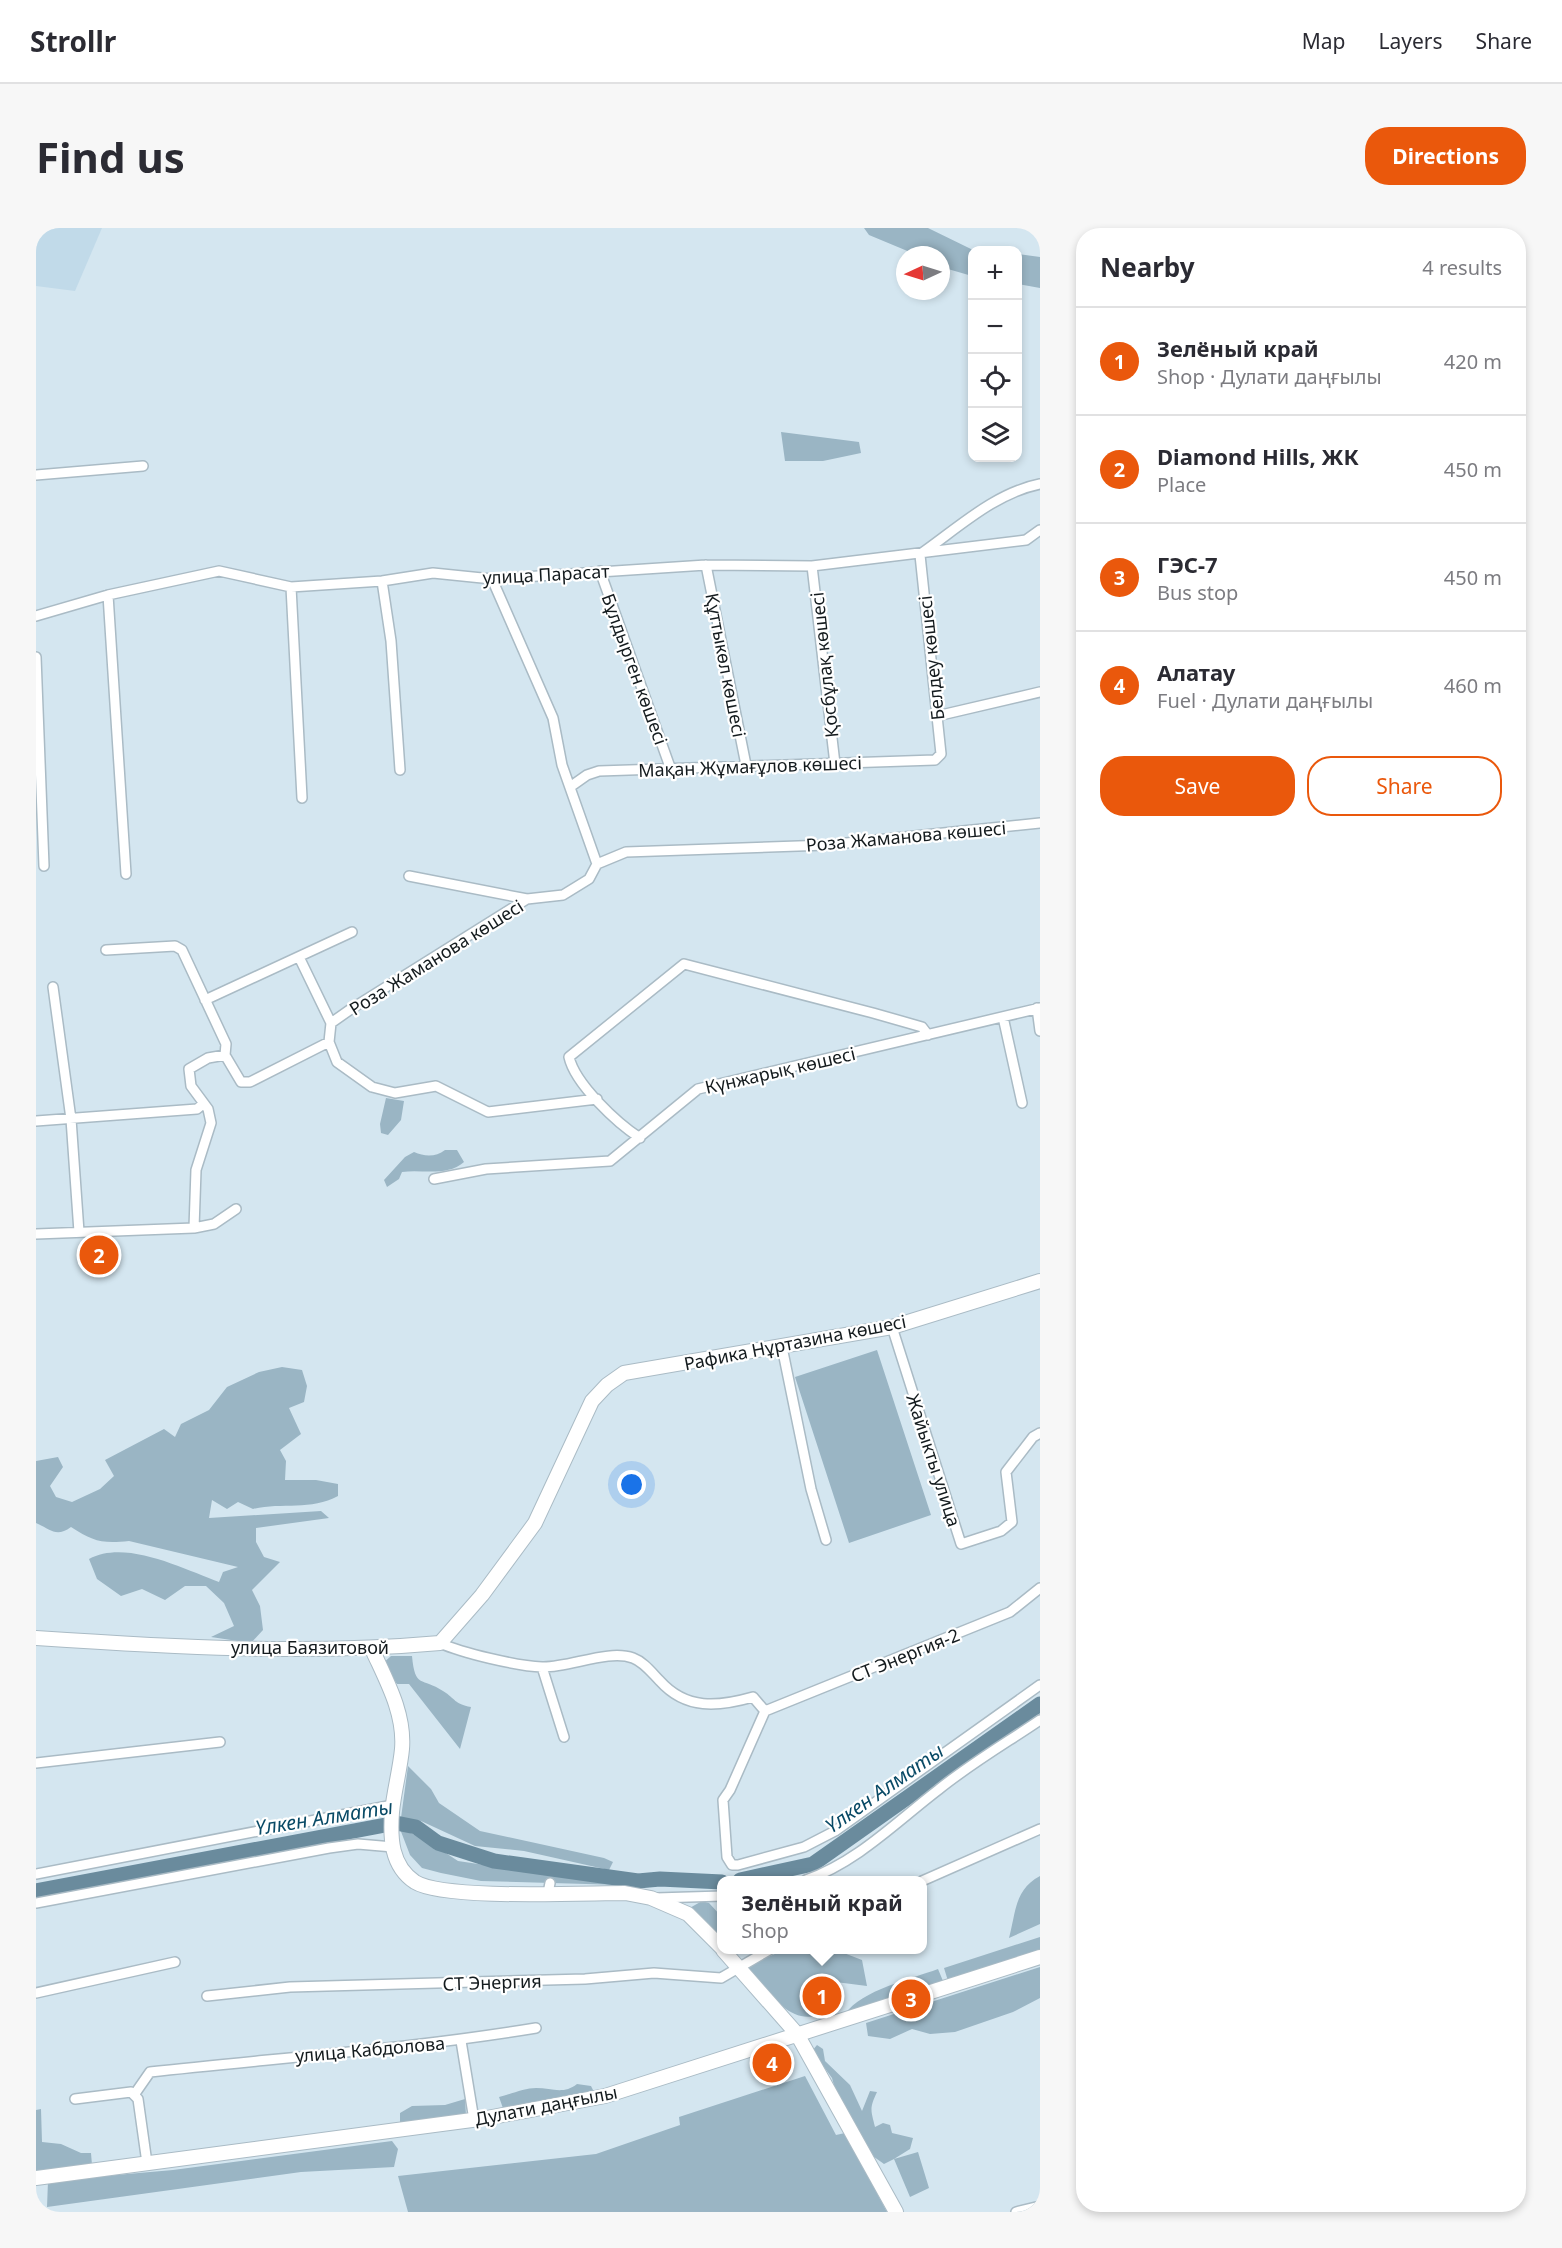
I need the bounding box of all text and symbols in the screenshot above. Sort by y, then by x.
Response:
text: Strollr [30,22,116,60]
text: Map [1302,27,1346,55]
text: Layers [1379,27,1443,55]
text: Share [1476,27,1532,55]
button: Directions [1365,127,1526,185]
text: Find us [36,128,185,185]
north arrow [896,246,950,300]
map controls [968,246,1022,462]
button: + [968,246,1022,300]
text: Nearby [1100,249,1195,285]
text: 4 results [1422,254,1502,281]
button: − [968,300,1022,354]
text: Зелёный край [1157,333,1319,363]
text: 1 [1114,348,1125,375]
text: 420 m [1444,348,1502,375]
button: locate [968,354,1022,408]
text: Shop · Дулати даңғылы [1157,363,1382,390]
button: layers [968,408,1022,462]
text: Diamond Hills, ЖК [1157,441,1359,471]
text: 2 [1114,456,1125,483]
text: 450 m [1444,456,1502,483]
text: Place [1157,471,1206,498]
text: ГЭС-7 [1157,549,1218,579]
street label: улица Парасат [482,559,611,589]
text: 3 [1114,564,1125,591]
text: 450 m [1444,564,1502,591]
text: Bus stop [1157,579,1238,606]
street label: Бұлдырген көшесі [596,590,674,748]
street label: Құттыкөл көшесі [700,591,752,739]
street label: Қосбұлақ көшесі [804,591,844,739]
street label: Белдеу көшесі [913,594,949,722]
text: Алатау [1157,657,1235,687]
text: 4 [1114,672,1125,699]
text: 460 m [1444,672,1502,699]
text: Fuel · Дулати даңғылы [1157,687,1373,714]
street label: Мақан Жұмағұлов көшесі [638,750,862,782]
button: Save [1100,756,1295,816]
button: Share [1307,756,1502,816]
street label: Роза Жаманова көшесі [805,815,1007,857]
street label: Роза Жаманова көшесі [344,894,528,1020]
street label: Күнжарық көшесі [702,1041,858,1099]
pin: 2 [80,1232,118,1278]
street label: Рафика Нұртазина көшесі [682,1309,908,1375]
street label: Жайыкты улица [901,1391,967,1529]
your location [617,1470,646,1499]
street label: СТ Энергия-2 [847,1622,963,1688]
street label: улица Баязитовой [231,1635,389,1659]
water label: Үлкен Алматы [819,1737,949,1839]
water label: Үлкен Алматы [253,1793,395,1841]
popup [717,1876,927,1954]
text: Зелёный край [741,1887,903,1917]
text: Shop [741,1917,789,1944]
street label: СТ Энергия [442,1968,542,1996]
pin: 1 [802,1974,842,2018]
pin: 3 [892,1976,930,2022]
street label: улица Кабдолова [294,2030,446,2068]
pin: 4 [752,2040,792,2086]
street label: Дулати даңғылы [473,2079,619,2131]

